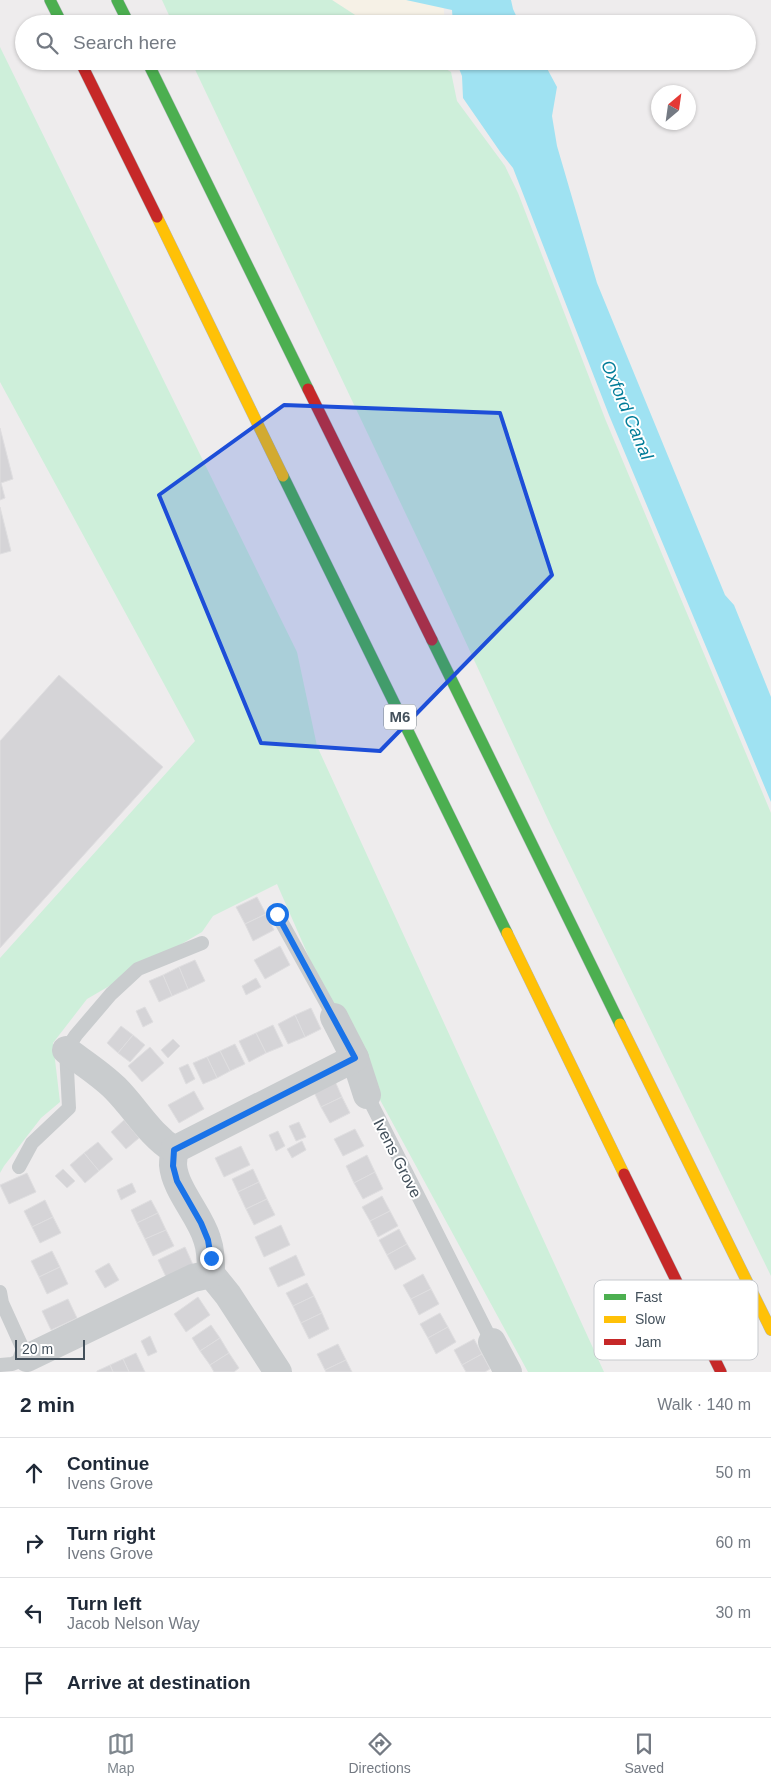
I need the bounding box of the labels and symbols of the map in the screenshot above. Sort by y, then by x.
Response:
north arrow [651,85,696,130]
water label: Oxford Canal [597,357,657,464]
road number: M6 [384,704,416,730]
route start [266,903,289,926]
street label: Ivens Grove [370,1116,425,1201]
route end [200,1247,223,1270]
legend [594,1280,758,1360]
text: Fast [635,1289,662,1305]
text: Slow [635,1311,666,1327]
text: Jam [635,1334,661,1350]
scale bar [15,1337,85,1360]

